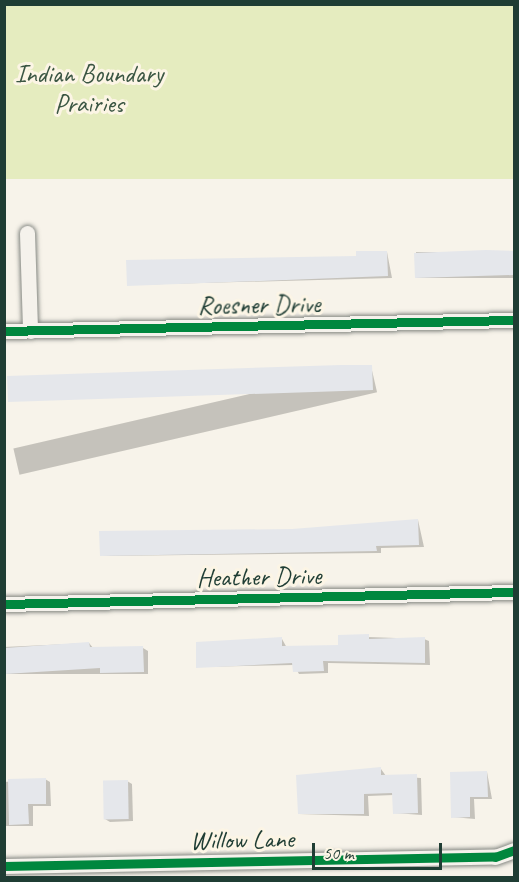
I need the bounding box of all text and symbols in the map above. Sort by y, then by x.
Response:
park label: Indian Boundary Prairies [15,58,163,119]
street label: Roesner Drive [197,288,321,322]
street label: Heather Drive [196,560,322,594]
street label: Willow Lane [189,823,295,857]
scale bar [315,831,446,869]
text: 50 m [323,842,354,864]

